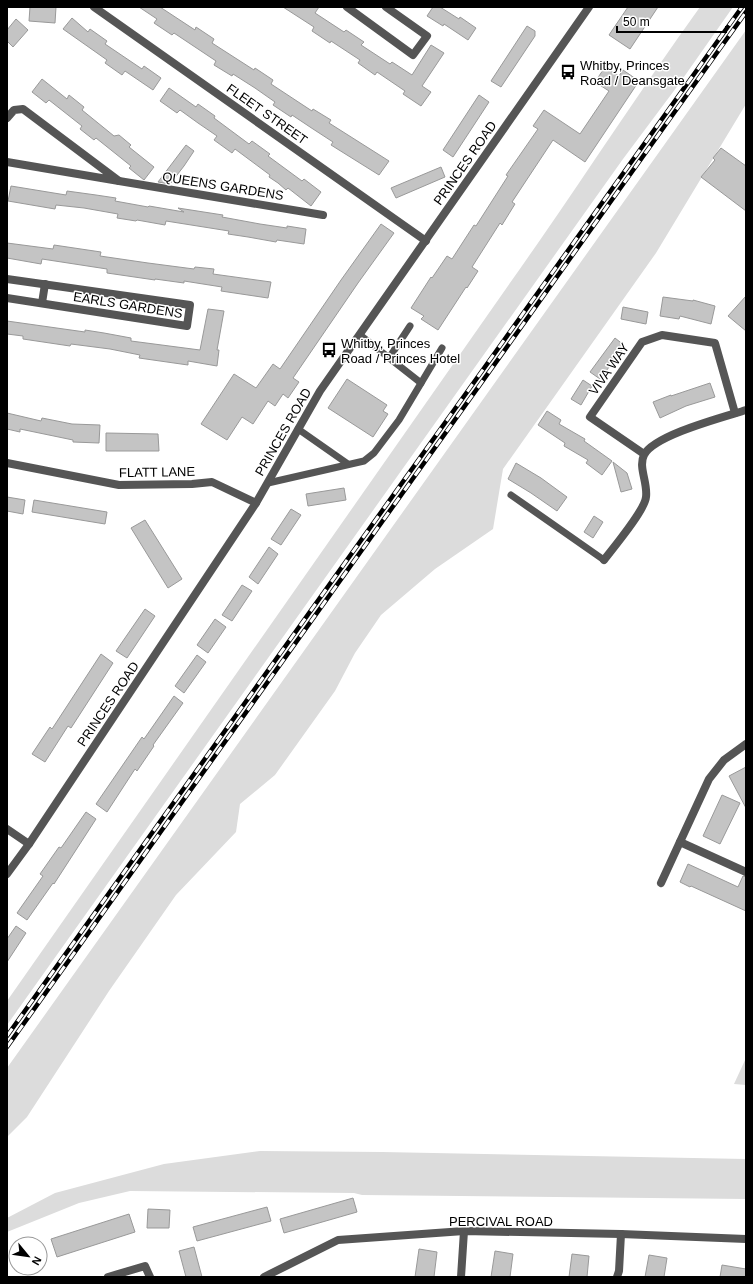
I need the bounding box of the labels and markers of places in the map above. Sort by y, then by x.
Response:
place label: Whitby, Princes Road / Deansgate [580,58,685,88]
bus stop icon: Whitby, Princes Road / Deansgate [559,63,577,81]
place label: Whitby, Princes Road / Princes Hotel [341,336,460,366]
bus stop icon: Whitby, Princes Road / Princes Hotel [320,341,338,359]

